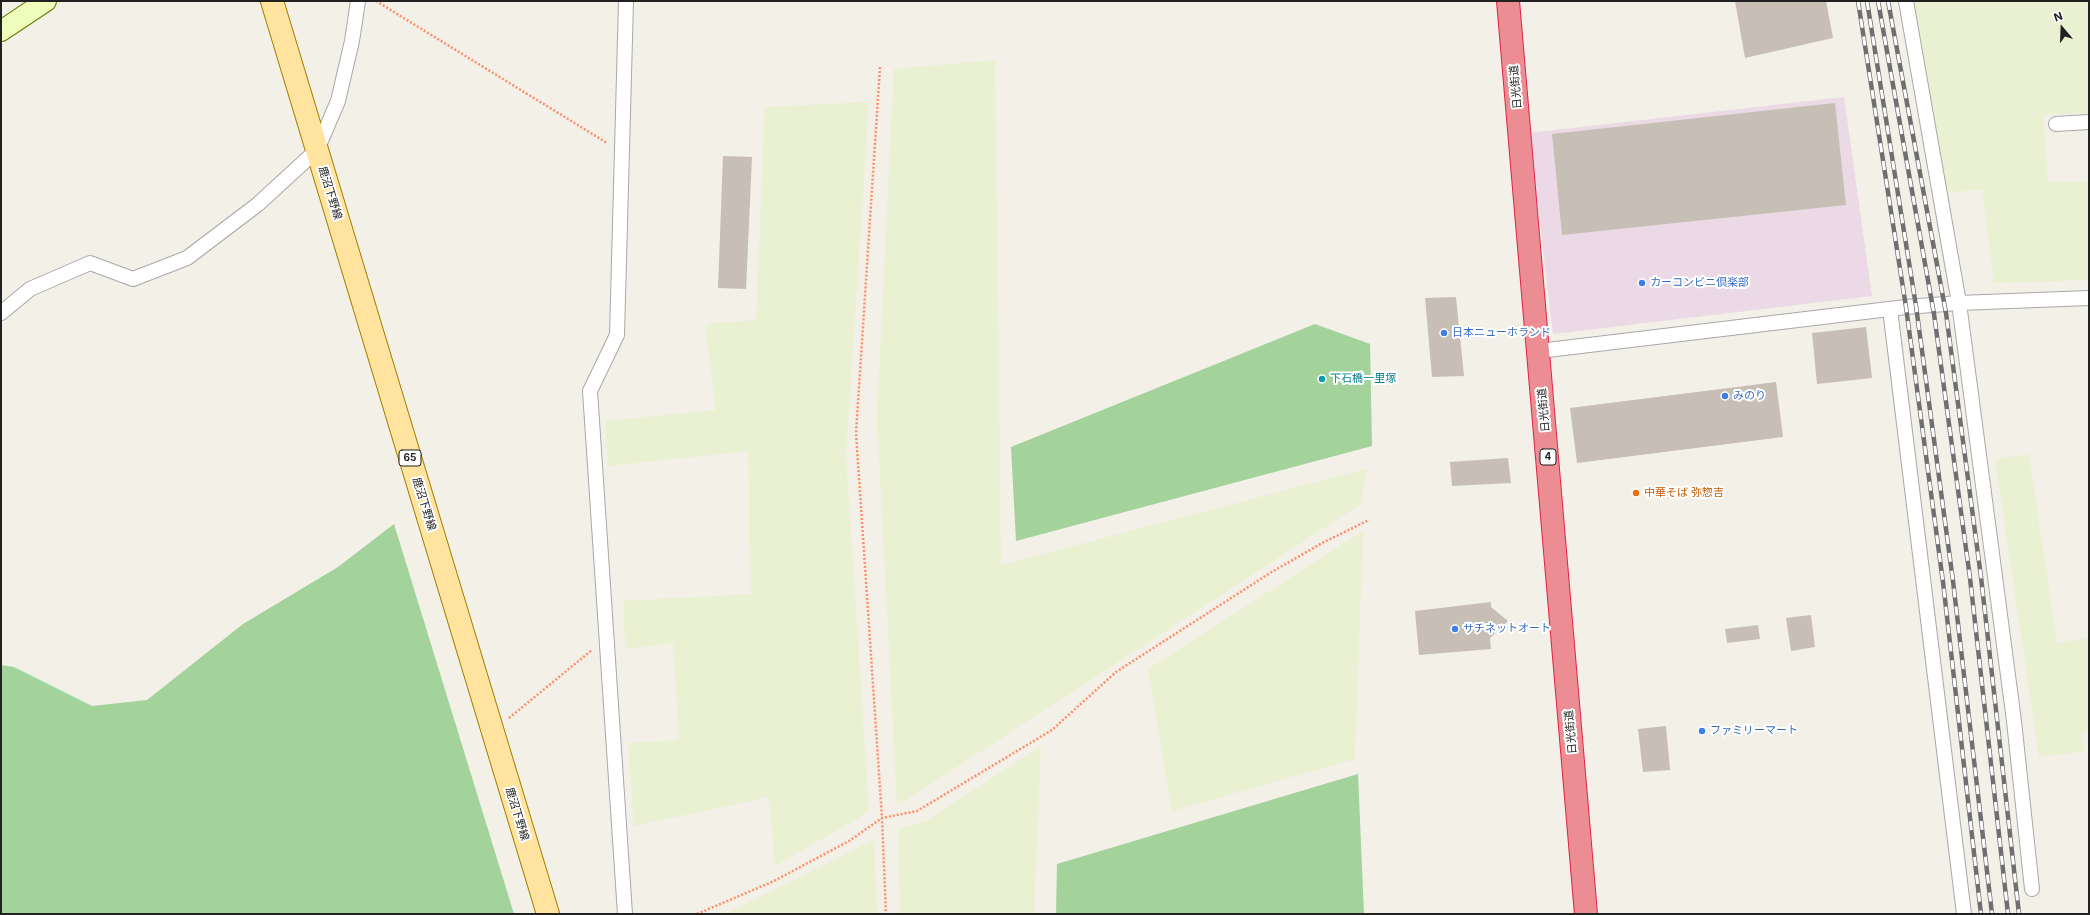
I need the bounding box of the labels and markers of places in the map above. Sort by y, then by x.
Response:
place label: カーコンビニ倶楽部 [1650,276,1749,290]
marker: カーコンビニ倶楽部 [1637,278,1647,288]
place label: 日本ニューホランド [1452,326,1551,340]
marker: 日本ニューホランド [1439,328,1449,338]
place label: 下石橋一里塚 [1330,372,1396,386]
marker: 下石橋一里塚 [1317,374,1327,384]
place label: みのり [1733,389,1766,403]
marker: みのり [1720,391,1730,401]
place label: 中華そば 弥惣吉 [1644,486,1724,500]
marker: 中華そば 弥惣吉 [1631,488,1641,498]
place label: サチネットオート [1463,622,1551,636]
marker: サチネットオート [1450,624,1460,634]
place label: ファミリーマート [1710,724,1798,738]
marker: ファミリーマート [1697,726,1707,736]

